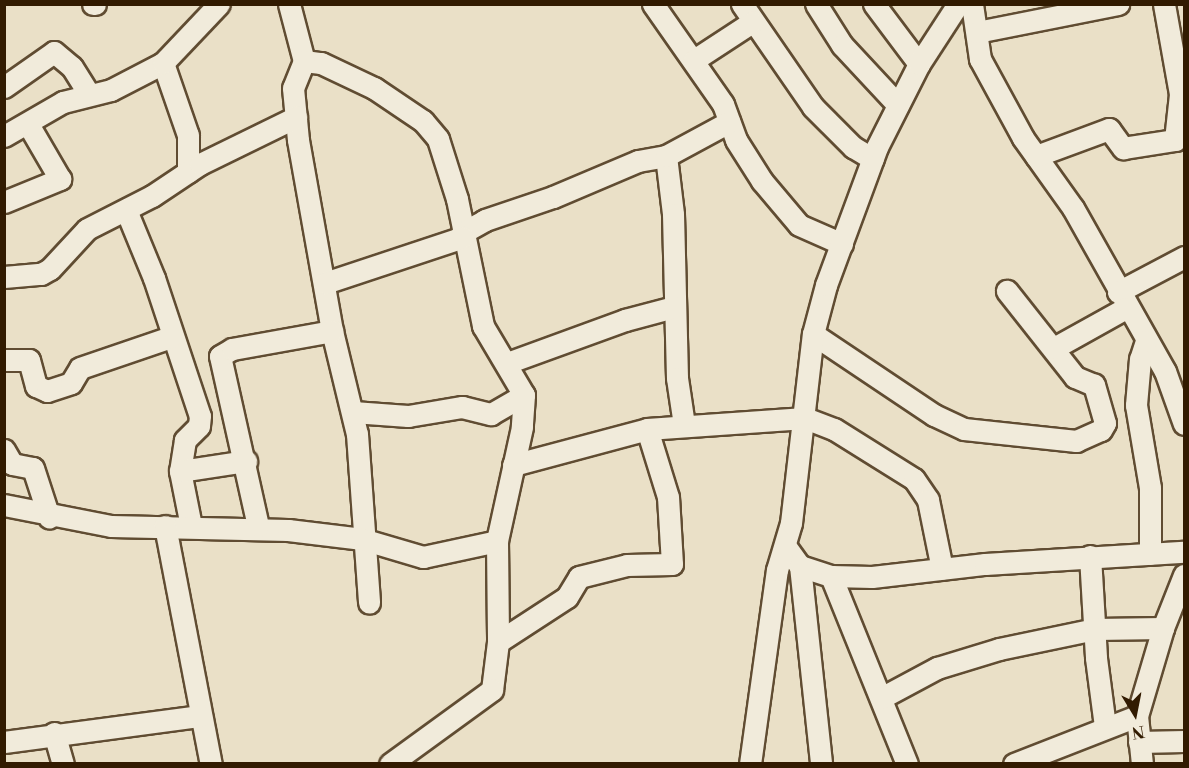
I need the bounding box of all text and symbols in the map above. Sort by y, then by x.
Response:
north arrow [1105,684,1165,744]
text: N [1130,721,1146,743]

